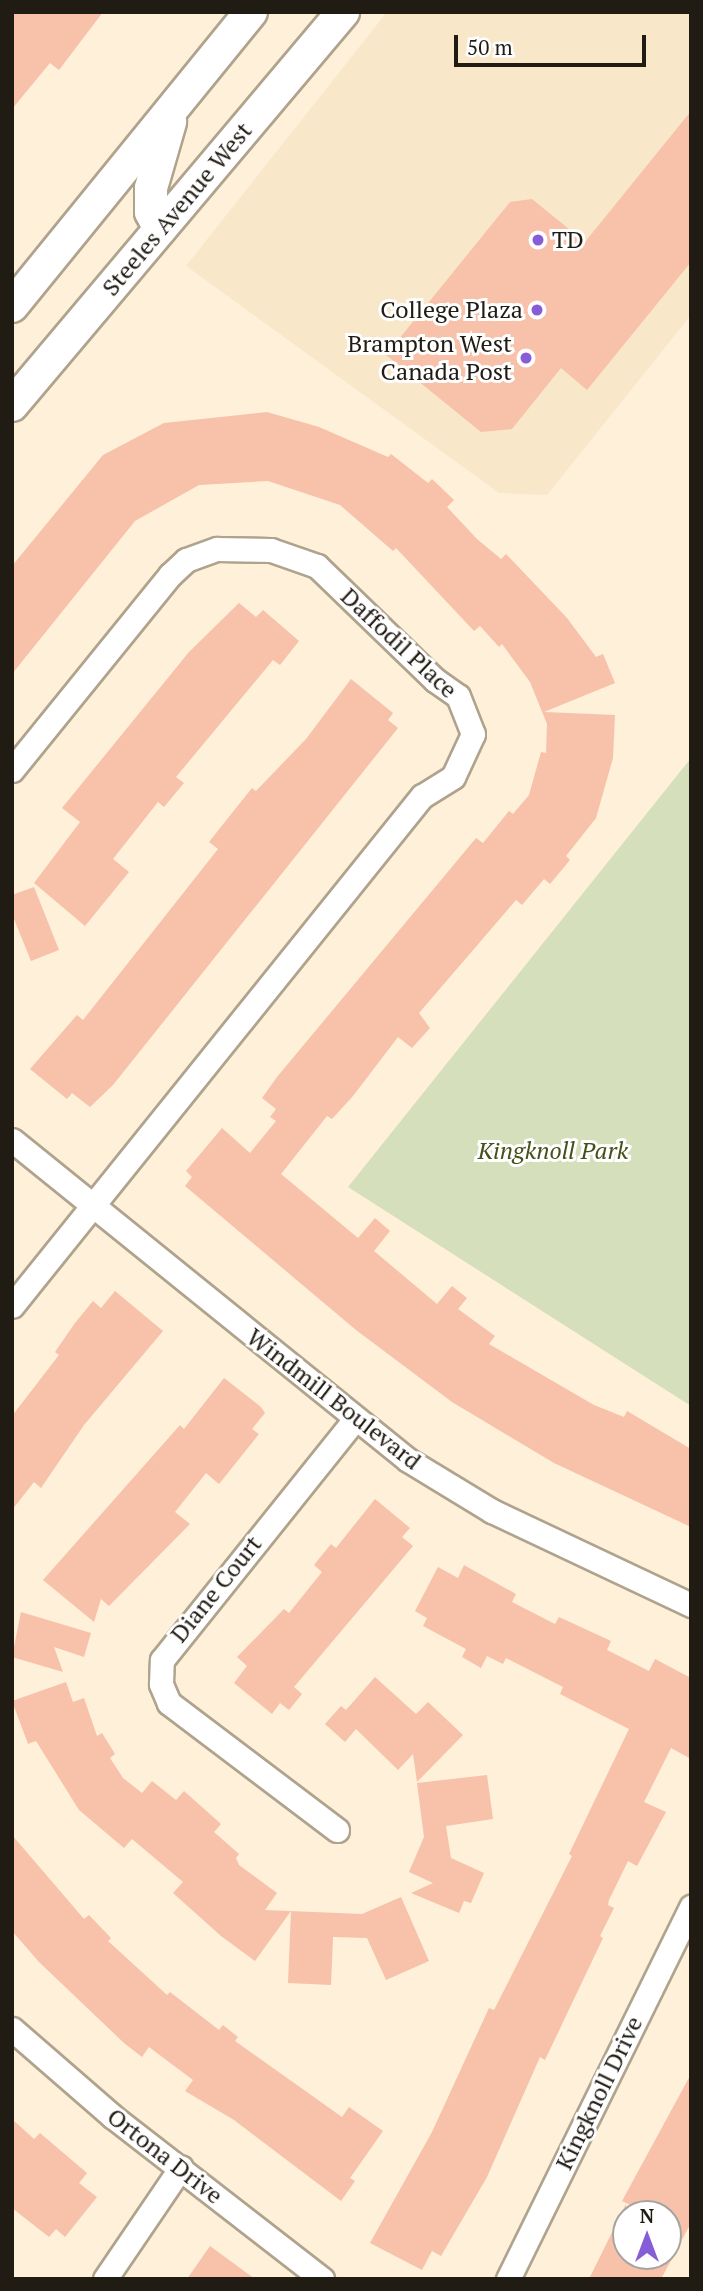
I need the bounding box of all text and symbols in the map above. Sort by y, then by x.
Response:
scale bar [458,21,650,65]
text: 50 m [467,33,513,61]
street label: Steeles Avenue West [96,116,258,302]
place label: TD [552,226,584,254]
marker: TD [530,232,546,248]
place label: College Plaza [380,296,523,324]
marker: College Plaza [529,302,545,318]
place label: Brampton West Canada Post [347,330,512,386]
marker: Brampton West Canada Post [518,350,534,366]
street label: Daffodil Place [335,582,463,704]
park label: Kingknoll Park [478,1137,628,1165]
street label: Windmill Boulevard [241,1322,427,1476]
street label: Diane Court [164,1530,268,1648]
street label: Kingknoll Drive [549,2012,649,2174]
street label: Ortona Drive [102,2102,228,2210]
north arrow [612,2200,682,2270]
text: N [640,2203,654,2228]

